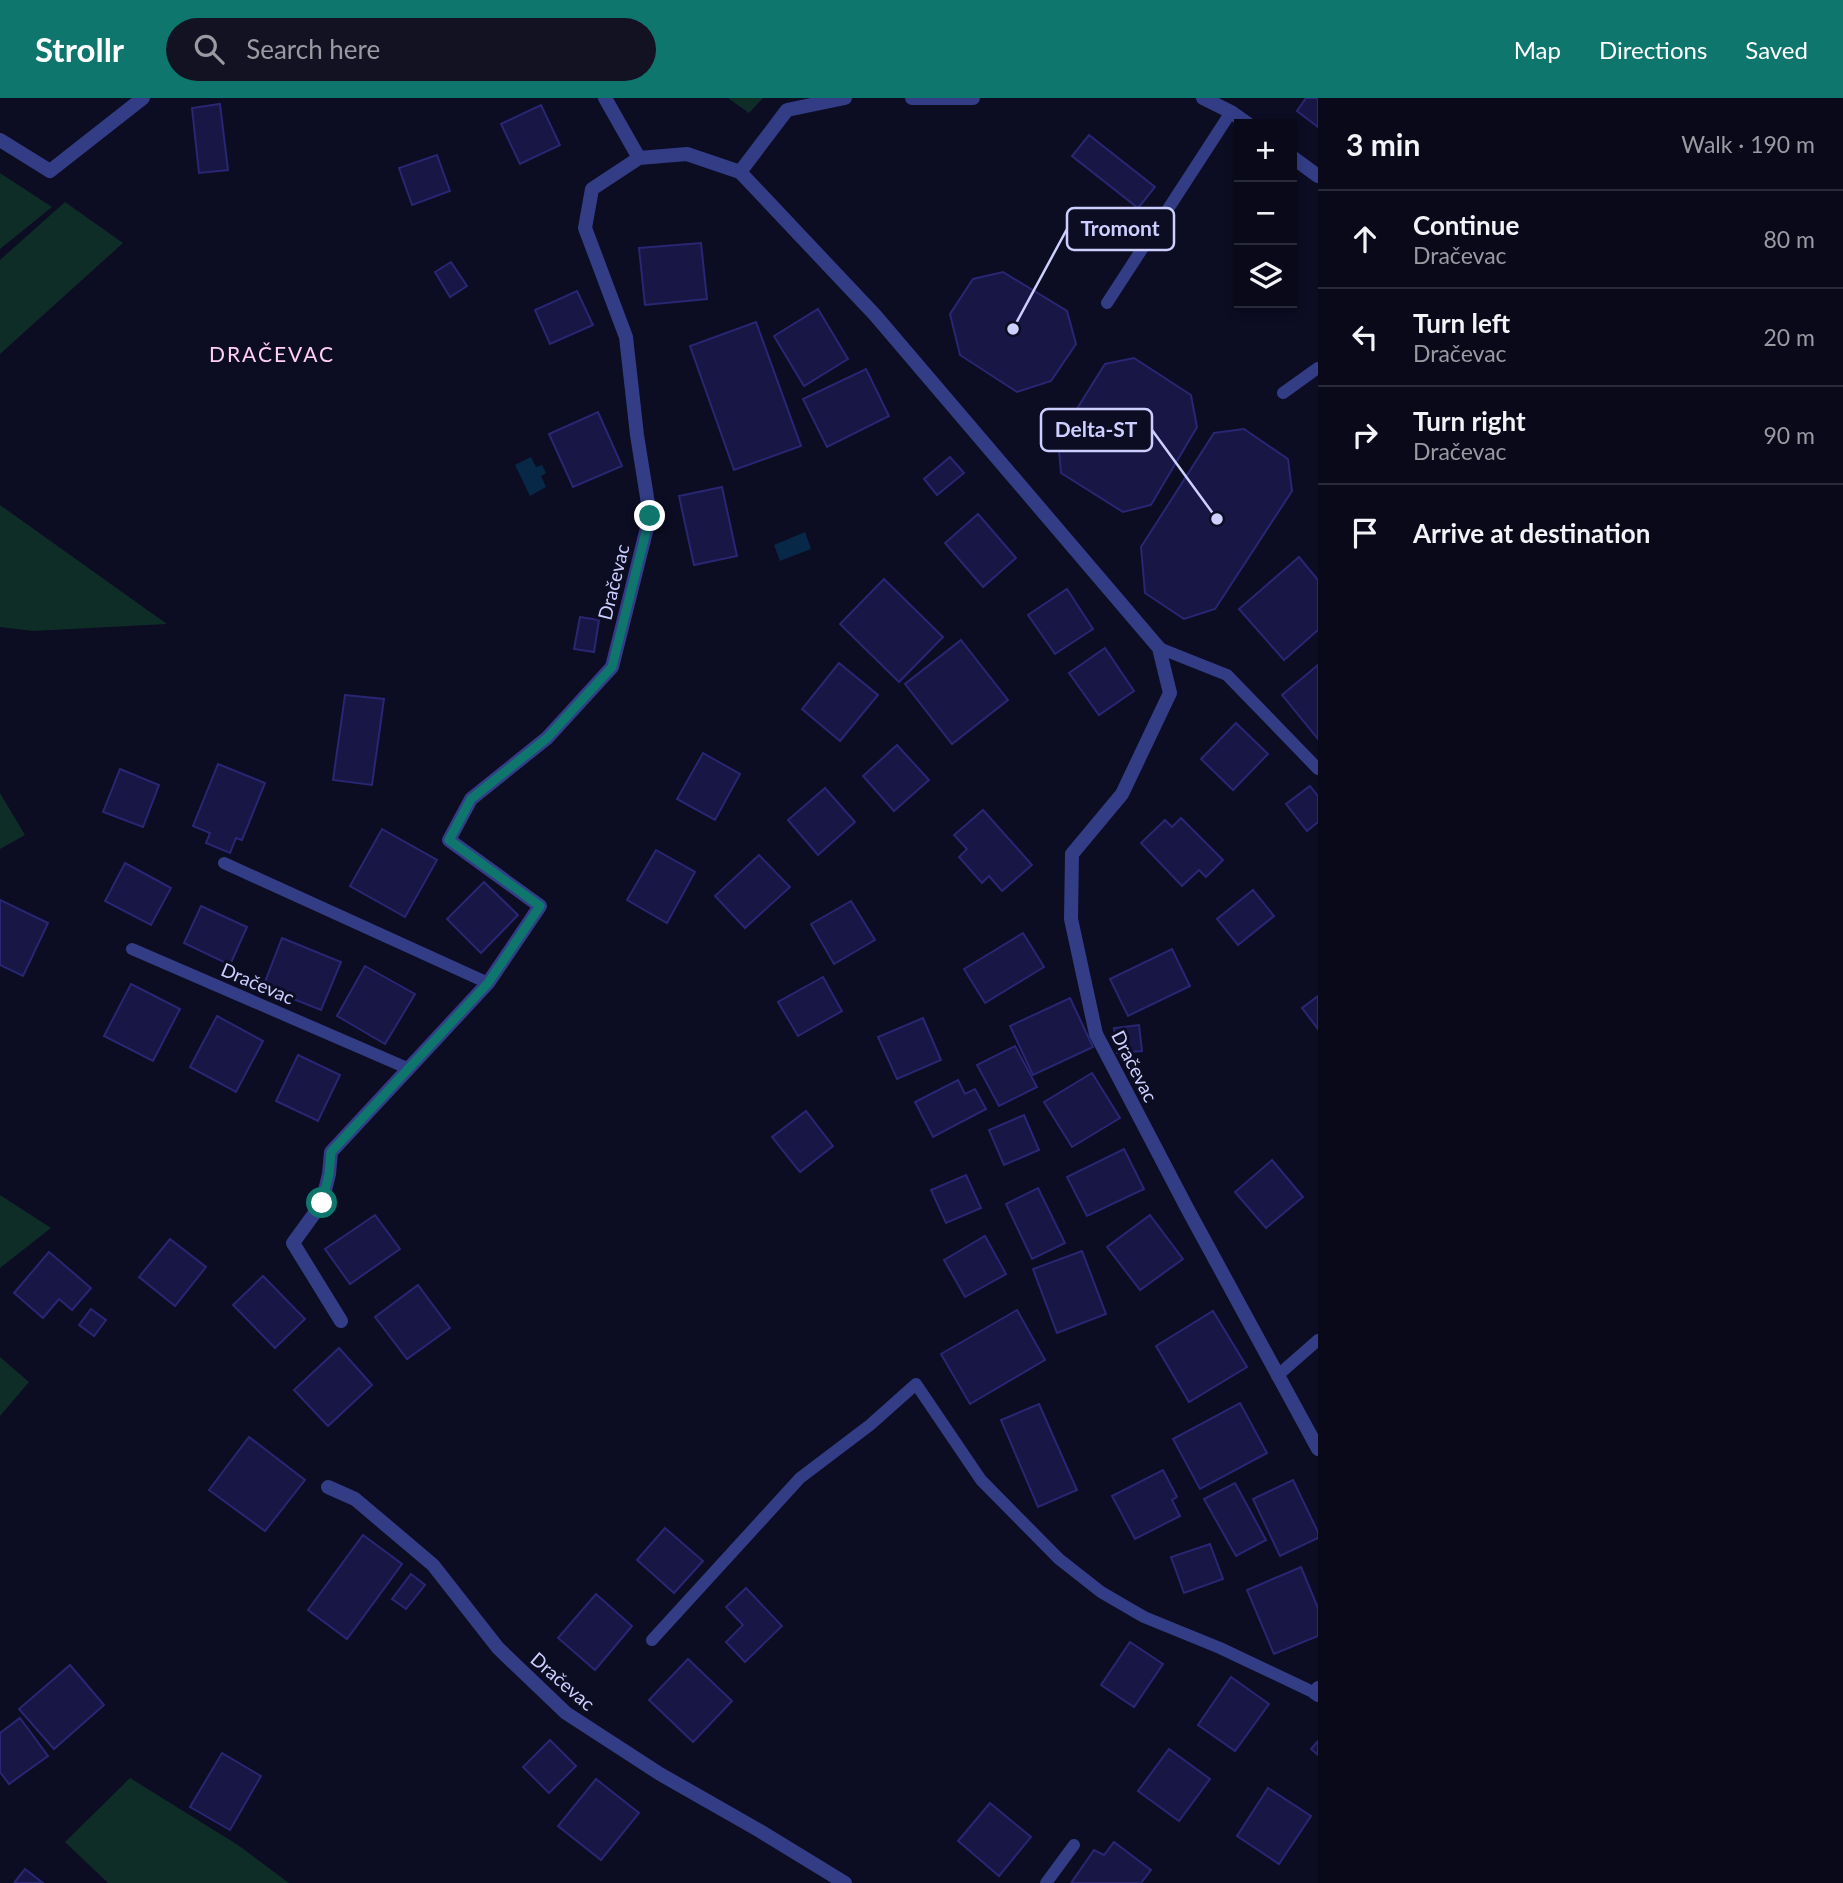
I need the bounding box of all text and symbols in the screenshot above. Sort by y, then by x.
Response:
search box [166,18,656,81]
text: Strollr [35,29,124,69]
icon: search [190,30,228,68]
text: Search here [246,33,380,65]
text: Map [1514,35,1561,64]
text: Directions [1599,35,1707,64]
text: Saved [1745,35,1808,64]
map controls [1234,119,1297,308]
button: + [1234,119,1297,182]
text: 3 min [1346,126,1420,162]
text: Walk · 190 m [1681,130,1815,158]
button: − [1234,182,1297,245]
callout: Tromont [1067,208,1174,250]
text: Continue [1413,209,1519,241]
text: Tromont [1080,215,1160,240]
icon: ahead [1346,220,1384,258]
text: 80 m [1764,225,1815,253]
text: Dračevac [1413,241,1507,269]
button: layers [1234,245,1297,308]
text: Turn left [1413,307,1510,339]
icon: left [1346,318,1384,356]
text: 20 m [1764,323,1815,351]
text: Dračevac [1413,339,1507,367]
district label: DRAČEVAC [209,341,335,366]
text: Turn right [1413,405,1526,437]
callout: Delta-ST [1041,409,1152,451]
text: Delta-ST [1055,416,1138,441]
icon: right [1346,416,1384,454]
text: 90 m [1764,421,1815,449]
text: Dračevac [1413,437,1507,465]
route end [634,500,665,531]
icon: arrive [1346,514,1384,552]
text: Arrive at destination [1413,517,1650,549]
street label: Dračevac [592,542,634,622]
street label: Dračevac [218,957,298,1009]
street label: Dračevac [1107,1026,1163,1106]
route start [306,1187,337,1218]
street label: Dračevac [526,1647,600,1715]

